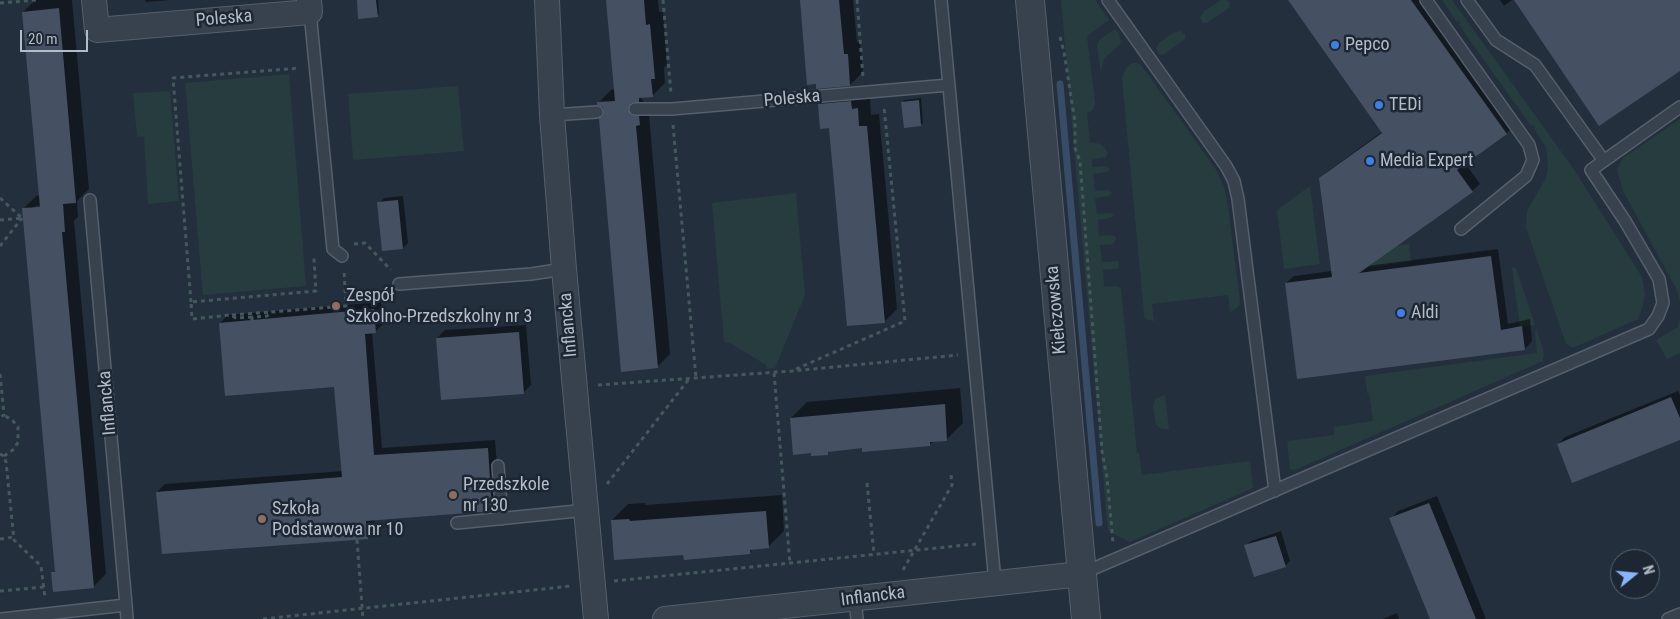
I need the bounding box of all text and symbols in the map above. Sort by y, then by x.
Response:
street label: Poleska [195,6,253,32]
scale bar [22,20,90,52]
text: 20 m [28,30,58,48]
place label: Pepco [1345,34,1390,56]
marker: Pepco [1329,39,1341,51]
street label: Poleska [763,86,821,112]
place label: TEDi [1389,94,1422,116]
marker: TEDi [1373,99,1385,111]
place label: Media Expert [1380,150,1473,172]
marker: Media Expert [1364,155,1376,167]
street label: Kiełczowska [1042,265,1072,355]
place label: Zespół Szkolno-Przedszkolny nr 3 [346,285,532,328]
street label: Inflancka [555,292,583,358]
marker: Zespół Szkolno-Przedszkolny nr 3 [330,300,342,312]
place label: Aldi [1411,302,1439,324]
marker: Aldi [1395,307,1407,319]
street label: Inflancka [94,370,122,436]
place label: Przedszkole nr 130 [463,474,549,516]
marker: Przedszkole nr 130 [447,489,459,501]
place label: Szkoła Podstawowa nr 10 [272,498,403,540]
marker: Szkoła Podstawowa nr 10 [256,513,268,525]
north arrow [1610,549,1660,599]
text: N [1639,563,1657,576]
street label: Inflancka [840,582,906,612]

